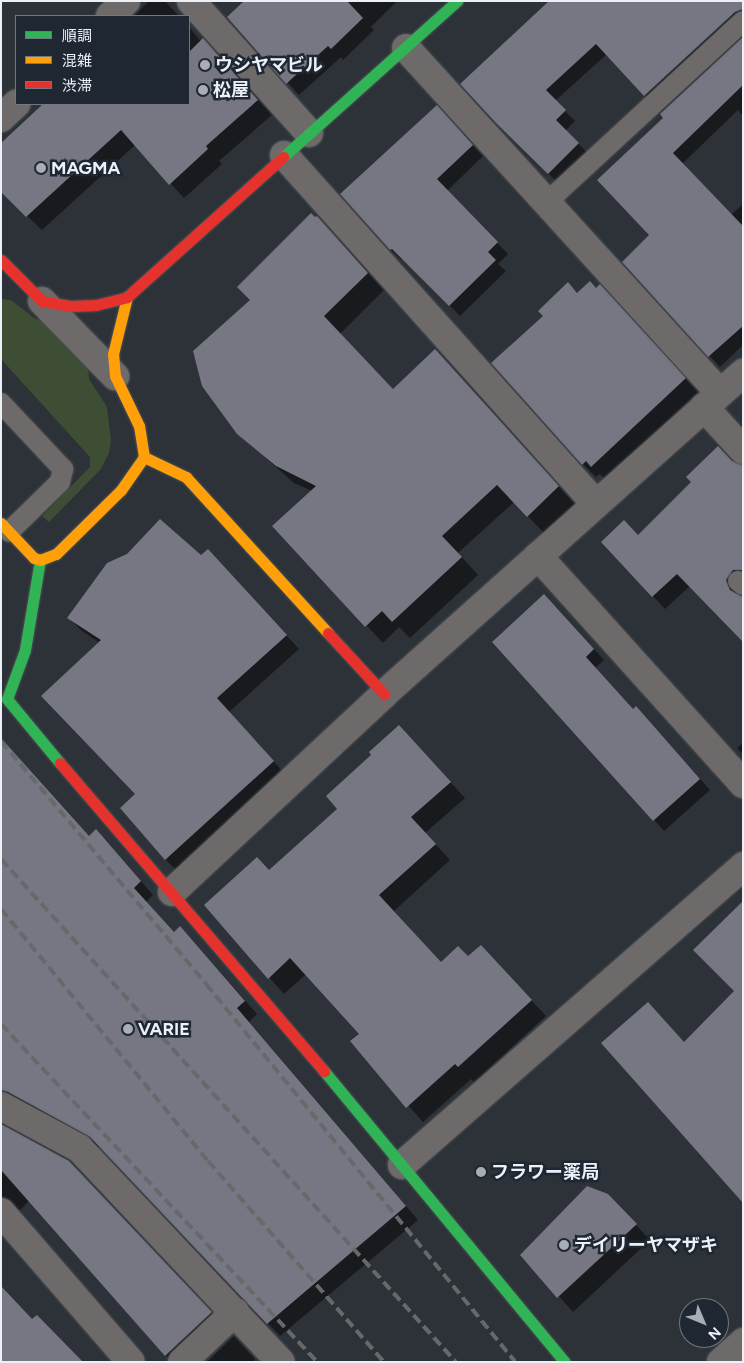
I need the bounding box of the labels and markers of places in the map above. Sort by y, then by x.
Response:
place label: ウシヤマビル [215,54,323,76]
marker: ウシヤマビル [199,59,211,71]
place label: 松屋 [213,79,249,101]
marker: 松屋 [197,84,209,96]
place label: MAGMA [51,157,120,179]
marker: MAGMA [35,162,47,174]
place label: VARIE [138,1018,190,1040]
marker: VARIE [122,1023,134,1035]
place label: フラワー薬局 [491,1161,599,1183]
marker: フラワー薬局 [475,1166,487,1178]
place label: デイリーヤマザキ [574,1234,718,1256]
marker: デイリーヤマザキ [558,1239,570,1251]

